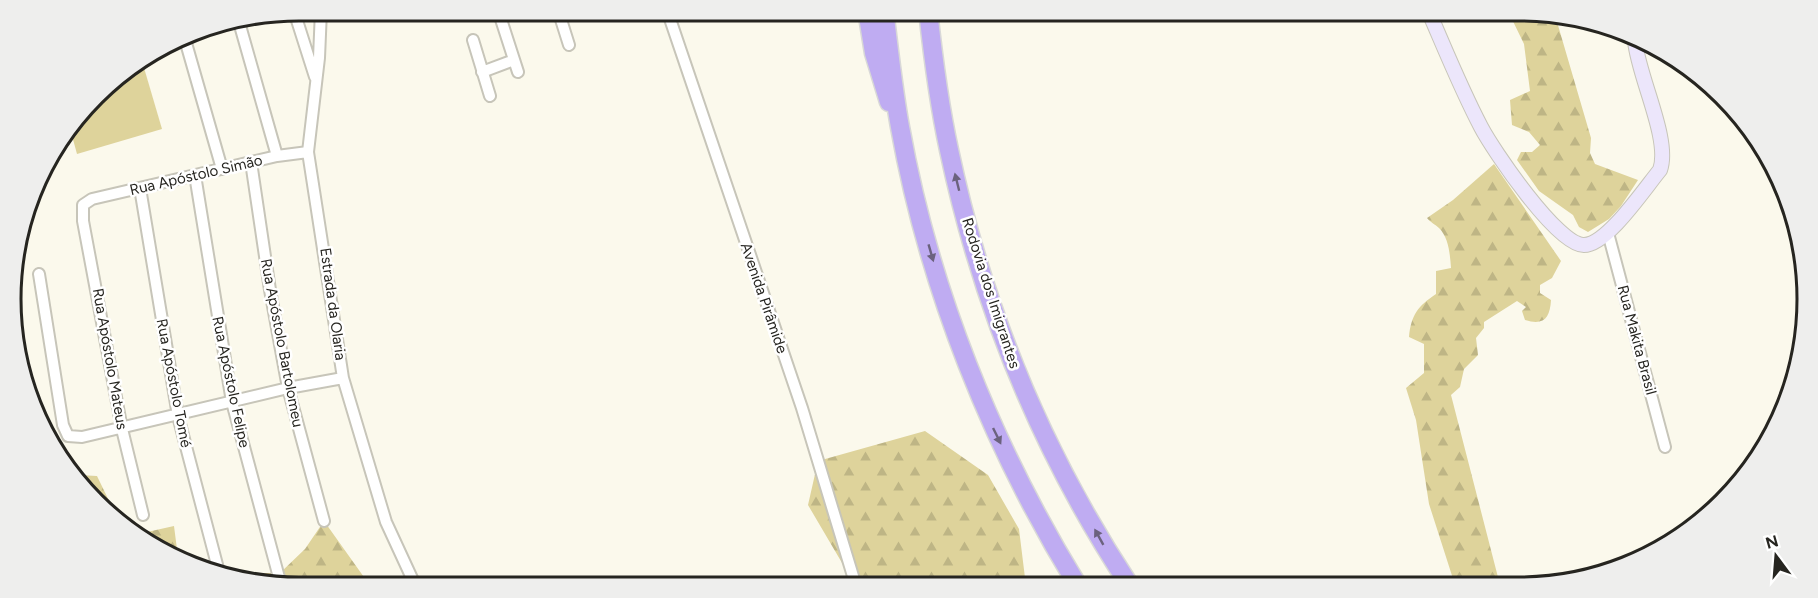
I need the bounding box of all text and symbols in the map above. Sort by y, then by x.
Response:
street label: Rua Apóstolo Simão [128,151,264,199]
one-way arrow [951,173,961,191]
street label: Rodovia dos Imigrantes [958,215,1024,371]
street label: Avenida Pirâmide [737,240,791,356]
one-way arrow [927,244,936,262]
street label: Estrada da Olaria [316,247,350,361]
street label: Rua Apóstolo Bartolomeu [257,257,307,429]
street label: Rua Makita Brasil [1614,283,1660,397]
street label: Rua Apóstolo Mateus [89,287,131,431]
street label: Rua Apóstolo Felipe [208,315,254,449]
street label: Rua Apóstolo Tomé [153,317,195,449]
one-way arrow [992,428,1002,445]
north arrow [1746,526,1806,586]
one-way arrow [1094,528,1104,545]
text: N [1763,531,1781,553]

